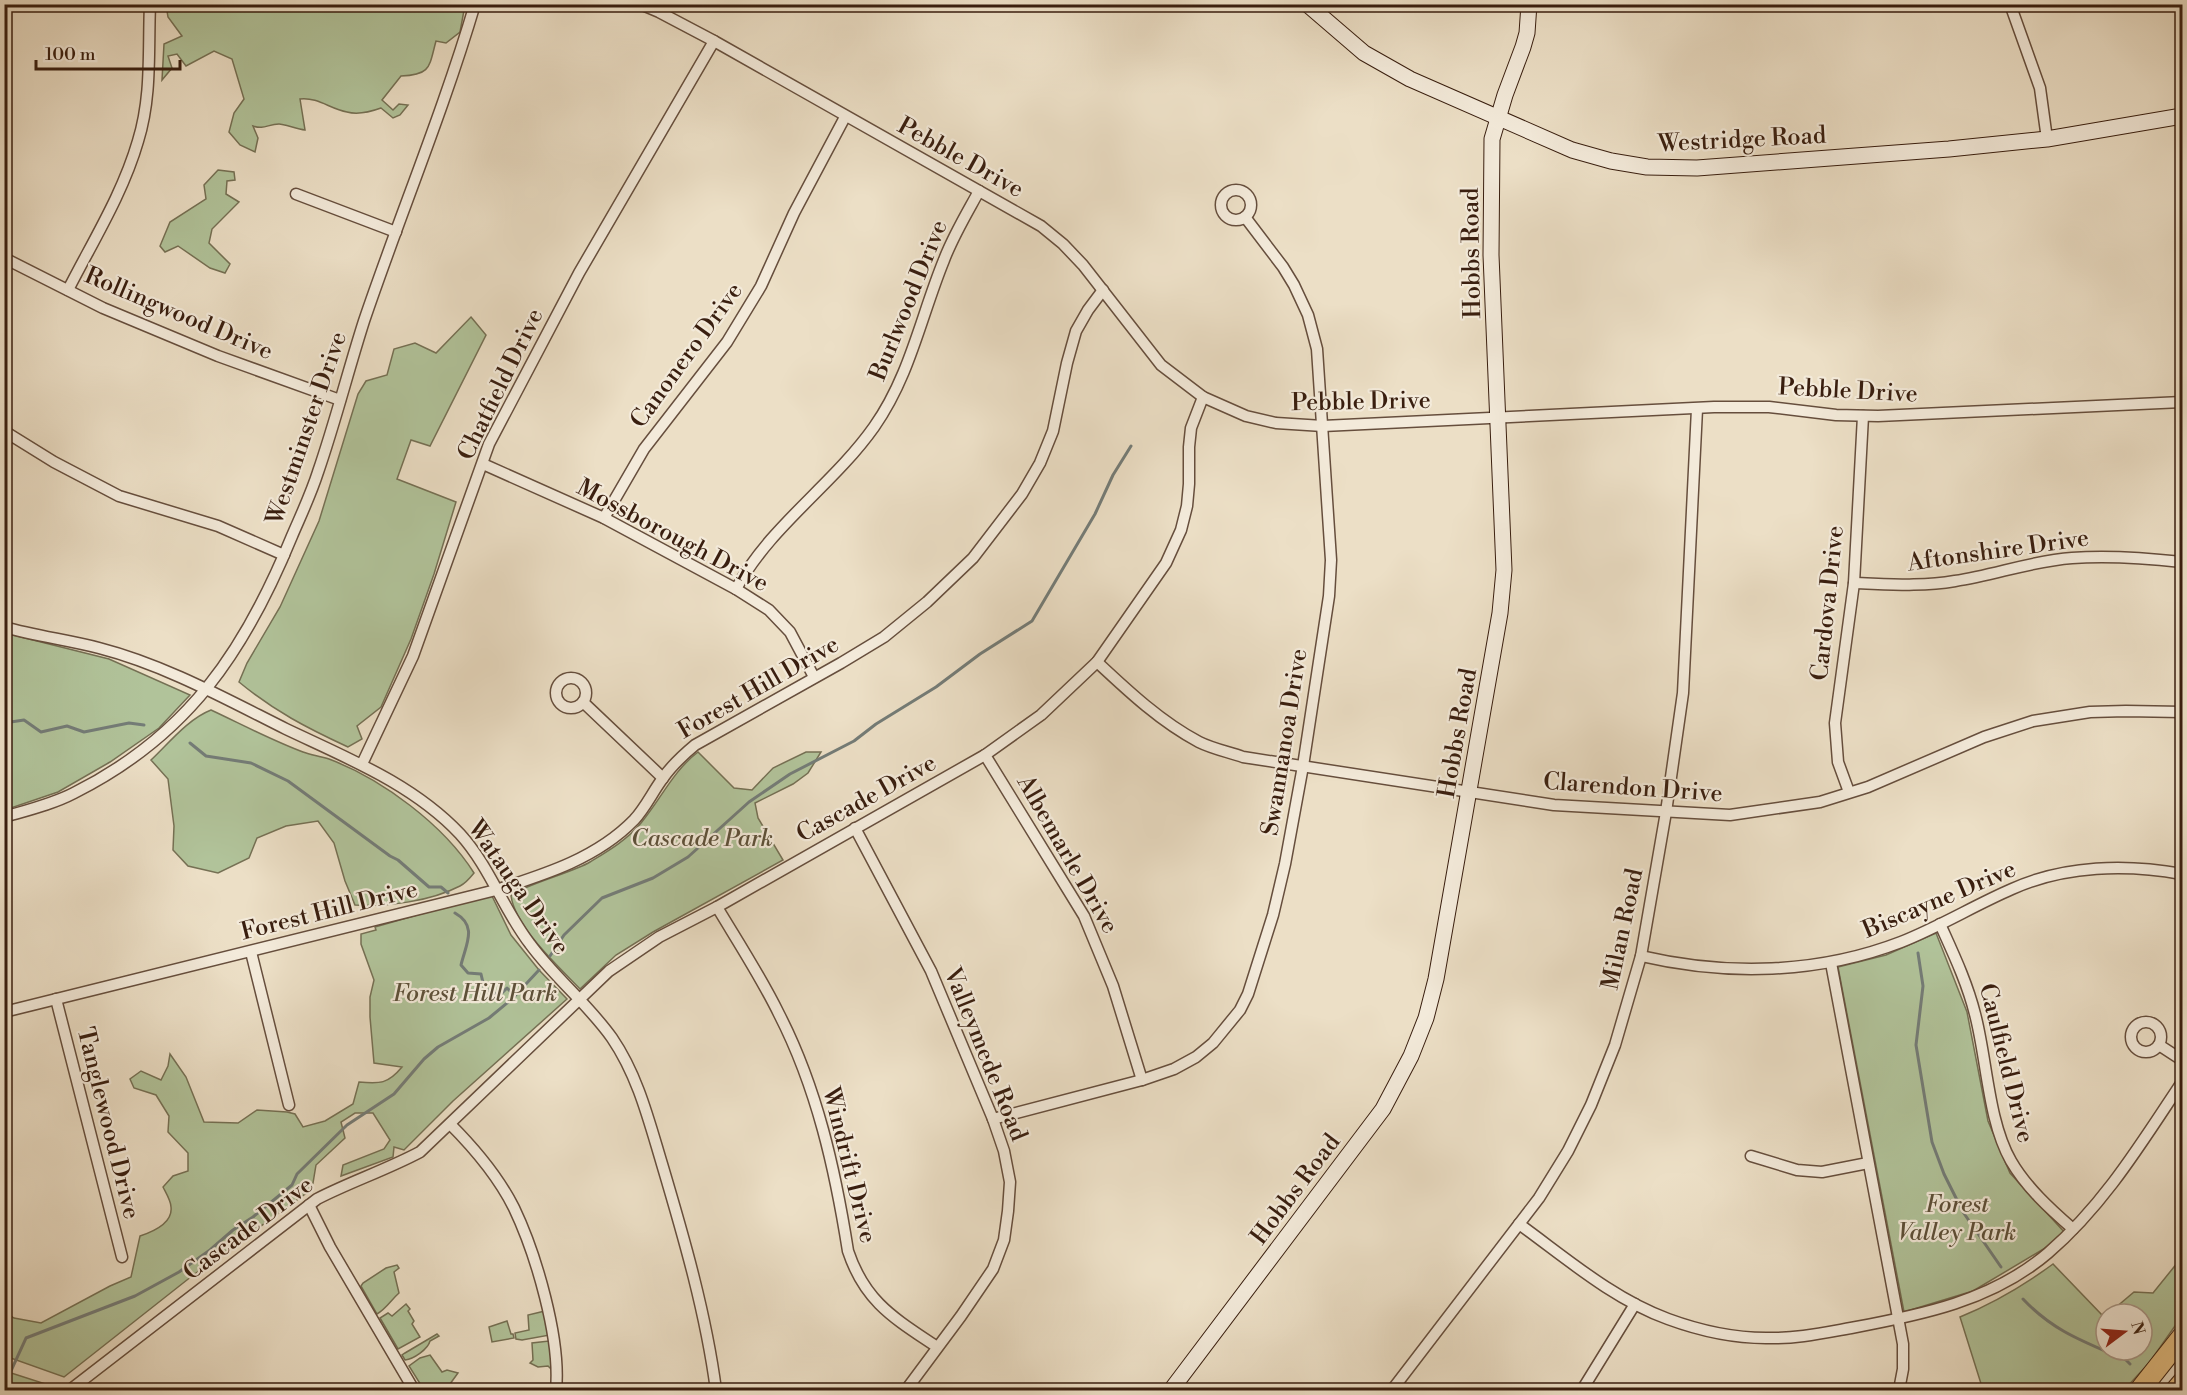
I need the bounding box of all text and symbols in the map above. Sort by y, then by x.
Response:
scale bar [36,33,180,71]
text: 100 m [45,43,96,66]
street label: Pebble Drive [892,111,1029,205]
street label: Westridge Road [1656,121,1827,159]
street label: Hobbs Road [1456,187,1488,319]
street label: Burlwood Drive [863,216,955,386]
street label: Rollingwood Drive [80,261,277,367]
street label: Canonero Drive [624,277,750,434]
street label: Chatfield Drive [451,304,551,465]
street label: Westminster Drive [259,328,354,530]
street label: Pebble Drive [1777,372,1918,410]
street label: Pebble Drive [1291,386,1431,418]
street label: Mossborough Drive [571,473,774,599]
street label: Aftonshire Drive [1904,523,2091,579]
street label: Cardova Drive [1805,524,1851,682]
street label: Forest Hill Drive [672,630,845,746]
street label: Swannanoa Drive [1255,646,1315,838]
street label: Hobbs Road [1432,666,1484,800]
street label: Cascade Drive [791,748,942,850]
street label: Clarendon Drive [1542,767,1724,809]
street label: Albemarle Drive [1009,769,1125,939]
street label: Watauga Drive [460,814,576,961]
park label: Cascade Park [631,824,773,854]
street label: Biscayne Drive [1857,854,2021,946]
street label: Milan Road [1595,865,1651,993]
street label: Forest Hill Drive [238,874,421,947]
street label: Valleymede Road [936,962,1034,1146]
park label: Forest Hill Park [393,979,557,1009]
street label: Caulfield Drive [1972,981,2040,1146]
street label: Tanglewood Drive [70,1024,146,1222]
street label: Windrift Drive [815,1083,883,1246]
street label: Hobbs Road [1244,1128,1347,1251]
street label: Cascade Drive [178,1170,320,1287]
park label: Forest Valley Park [1898,1190,2016,1248]
north arrow [2094,1302,2154,1362]
text: N [2126,1319,2149,1337]

